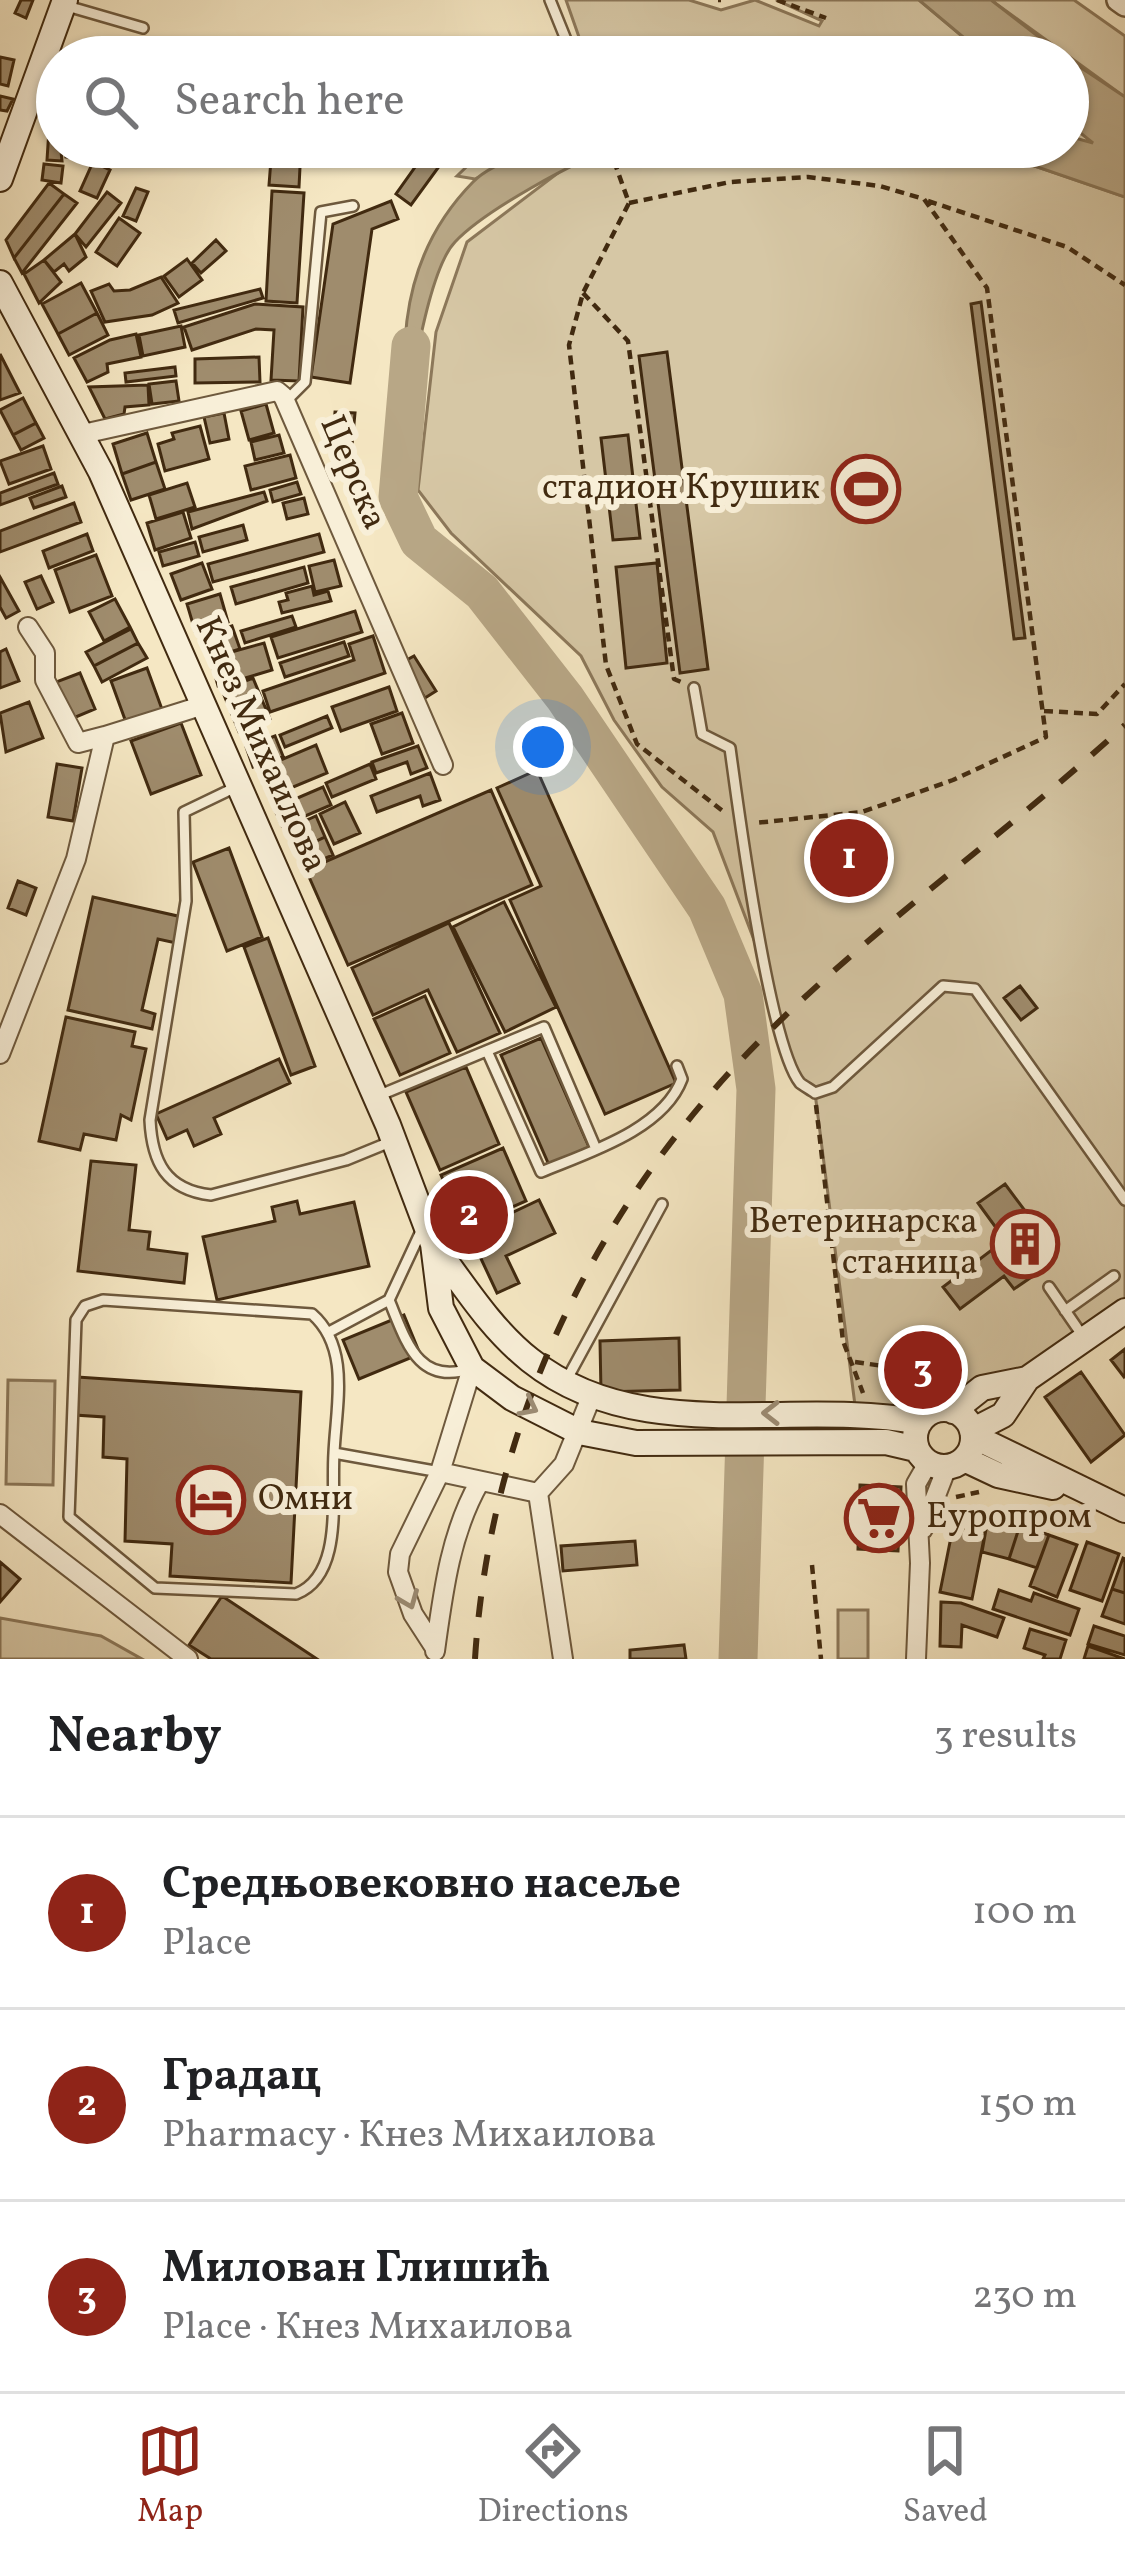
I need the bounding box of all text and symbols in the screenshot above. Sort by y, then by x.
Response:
search box [36,36,1089,168]
icon: search [78,69,144,135]
text: Search here [174,71,405,134]
street label: Церска [306,408,398,538]
sports icon: стадион Крушик [831,454,901,524]
place label: стадион Крушик [542,464,820,514]
street label: Кнез Михаилова [181,609,339,881]
your location [513,717,573,777]
pin: 1 [810,813,888,903]
pin: 2 [430,1170,508,1260]
place label: Ветеринарска станица [748,1198,978,1289]
building icon: Ветеринарска станица [990,1209,1060,1279]
pin: 3 [884,1325,962,1415]
one-way arrow [517,1392,539,1415]
one-way arrow [761,1400,779,1426]
hotel icon: Омни [176,1465,246,1535]
place label: Омни [258,1475,353,1525]
supermarket icon: Еуропром [844,1483,914,1553]
place label: Еуропром [926,1493,1092,1543]
one-way arrow [395,1588,419,1609]
text: Nearby [48,1702,222,1773]
text: 3 results [934,1710,1077,1764]
text: Средњовековно насеље [162,1854,681,1917]
text: 1 [79,1886,95,1940]
text: 100 m [972,1886,1077,1940]
text: Place [162,1917,252,1971]
text: Градац [162,2046,321,2109]
text: 2 [77,2078,97,2132]
text: 150 m [978,2078,1077,2132]
text: Pharmacy · Кнез Михаилова [162,2109,656,2163]
text: Милован Глишић [162,2238,551,2301]
text: 3 [77,2270,97,2324]
text: 230 m [972,2270,1077,2324]
text: Place · Кнез Михаилова [162,2301,573,2355]
tab: Map [137,2418,203,2536]
tab: Directions [477,2418,629,2536]
tab: Saved [903,2418,988,2536]

